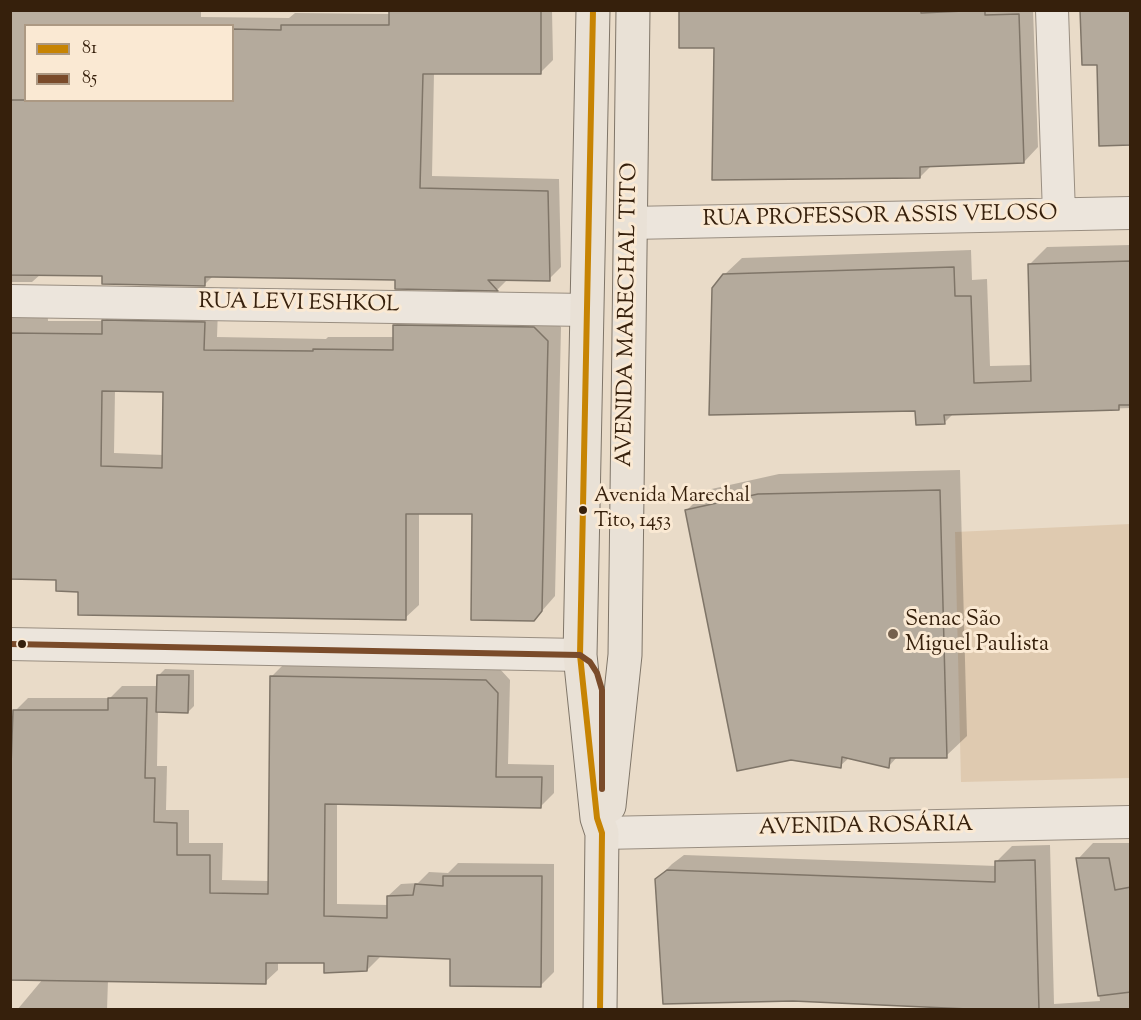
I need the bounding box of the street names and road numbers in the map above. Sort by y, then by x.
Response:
street label: AVENIDA MARECHAL TITO [613,163,645,467]
street label: RUA PROFESSOR ASSIS VELOSO [702,202,1058,234]
street label: RUA LEVI ESHKOL [198,290,400,320]
street label: AVENIDA ROSÁRIA [758,813,974,843]

